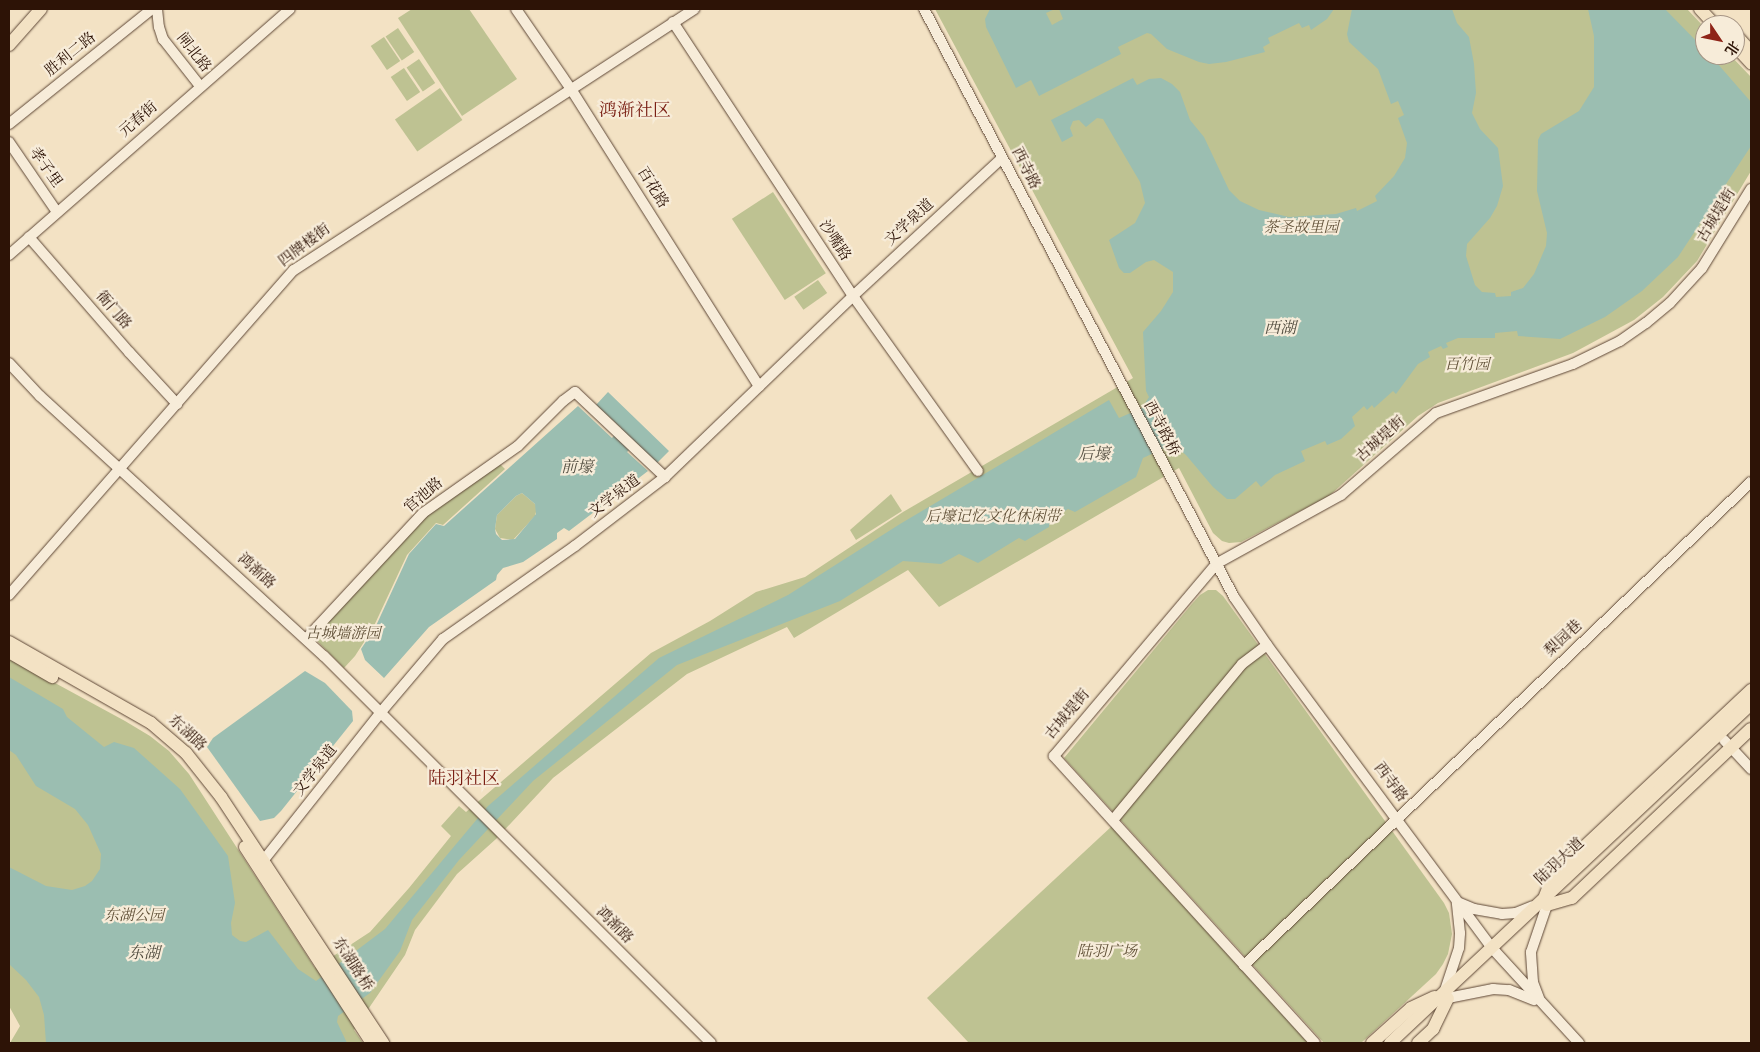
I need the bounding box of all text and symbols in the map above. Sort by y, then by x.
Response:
north arrow [1695,15,1745,65]
street label: 胜利二路 [42,29,100,81]
street label: 闸北路 [172,30,214,76]
text: 北 [1722,38,1741,58]
street label: 元春街 [116,98,162,142]
district label: 鸿渐社区 [599,100,671,122]
street label: 孝子里 [25,144,65,192]
street label: 西寺路 [1007,145,1043,193]
street label: 百花路 [632,164,672,212]
street label: 古城堤街 [1694,186,1740,246]
street label: 文学泉道 [882,196,938,250]
street label: 沙嘴路 [814,217,854,265]
park label: 茶圣故里园 [1264,220,1338,238]
street label: 四牌楼街 [276,221,334,271]
street label: 衙门路 [91,288,135,334]
water label: 西湖 [1264,319,1296,339]
park label: 百竹园 [1445,357,1489,375]
street label: 西寺路桥 [1139,398,1183,460]
street label: 古城堤街 [1353,413,1409,467]
water label: 后壕 [1078,445,1110,465]
water label: 前壕 [561,458,593,478]
street label: 文学泉道 [586,472,644,522]
street label: 官池路 [401,475,447,517]
park label: 后壕记忆文化休闲带 [926,509,1060,527]
street label: 鸿渐路 [233,550,279,594]
street label: 梨园巷 [1541,617,1587,661]
park label: 古城墙游园 [306,626,380,644]
street label: 古城堤街 [1042,686,1094,744]
street label: 东湖路 [164,712,210,756]
street label: 文学泉道 [290,742,342,800]
street label: 西寺路 [1369,760,1411,806]
district label: 陆羽社区 [428,768,500,790]
street label: 陆羽大道 [1532,835,1588,889]
street label: 鸿渐路 [592,904,636,948]
park label: 东湖公园 [104,908,164,926]
street label: 东湖路桥 [328,935,376,995]
water label: 东湖 [128,944,160,964]
park label: 陆羽广场 [1077,944,1137,962]

